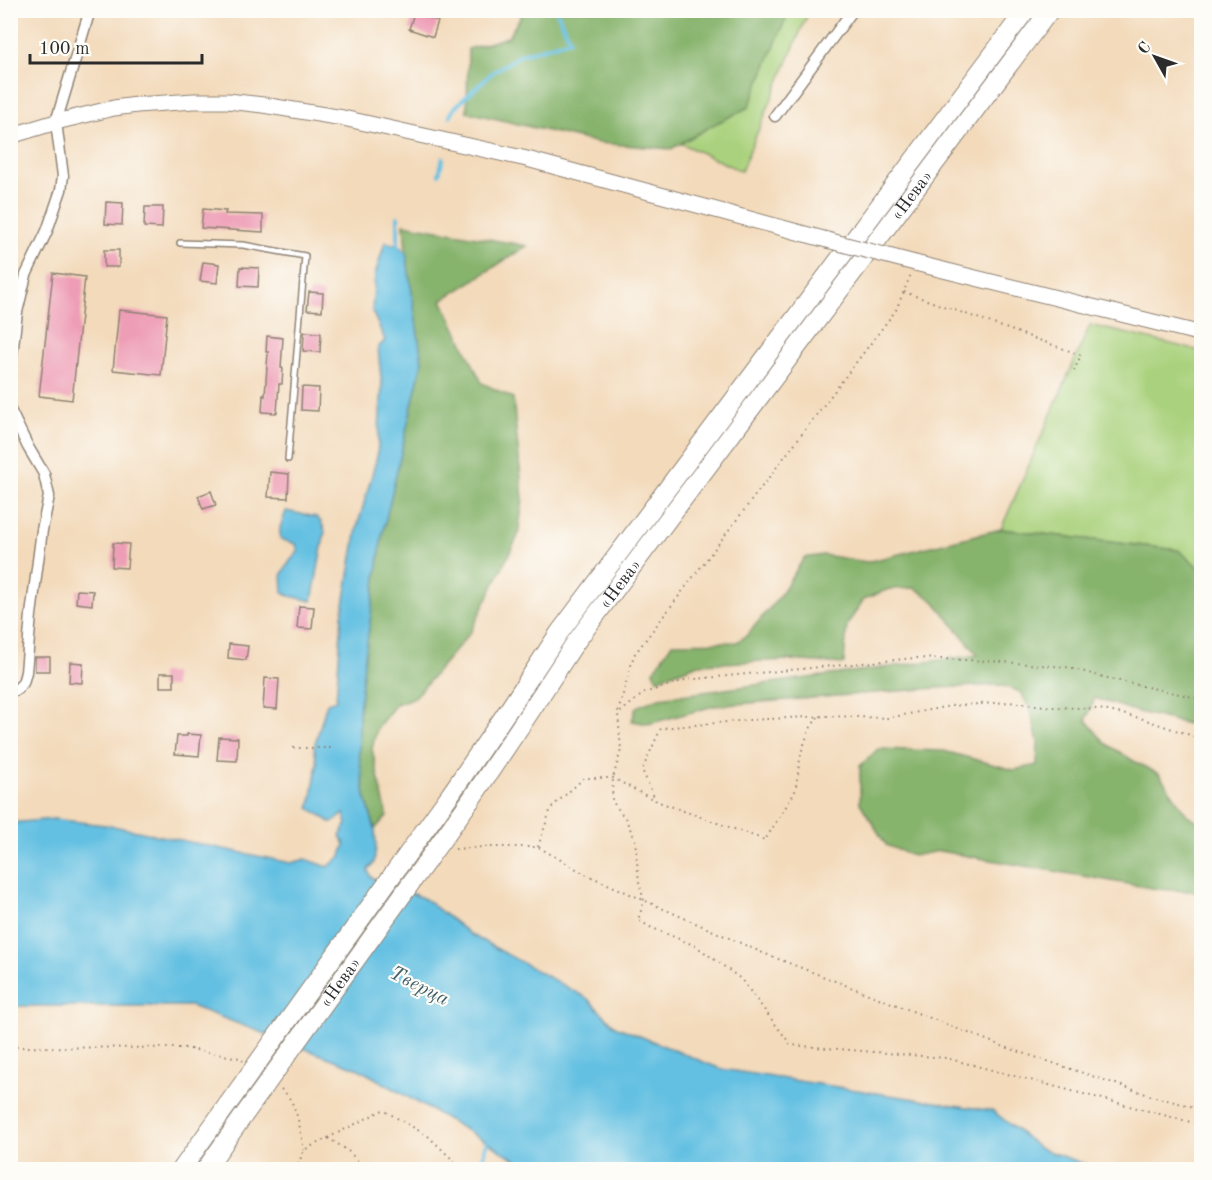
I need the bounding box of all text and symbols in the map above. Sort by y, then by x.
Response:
scale bar [30,27,202,65]
north arrow [1125,27,1185,87]
text: С [1136,39,1155,58]
text: 100 m [39,40,90,58]
street label: «Нева» [888,167,936,224]
street label: «Нева» [596,556,645,612]
street label: «Нева» [317,954,365,1011]
water label: Тверца [386,963,452,1010]

